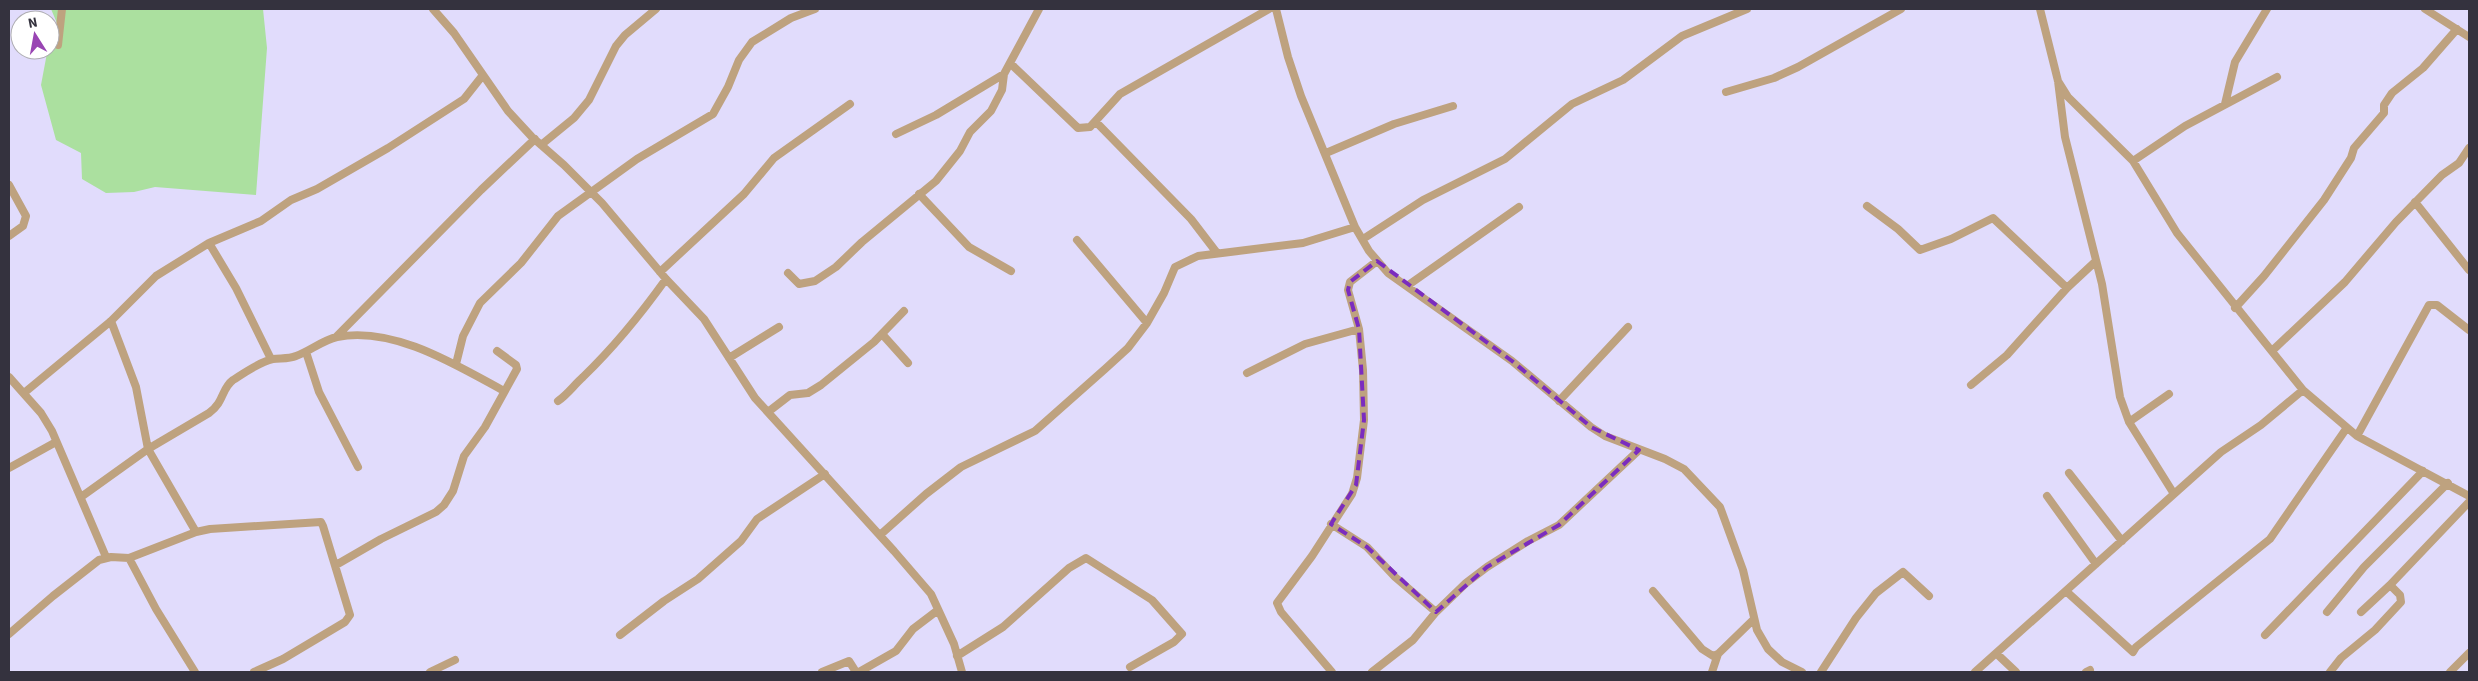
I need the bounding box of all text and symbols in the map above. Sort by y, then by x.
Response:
north arrow [10,10,60,60]
text: N [26,13,39,34]

